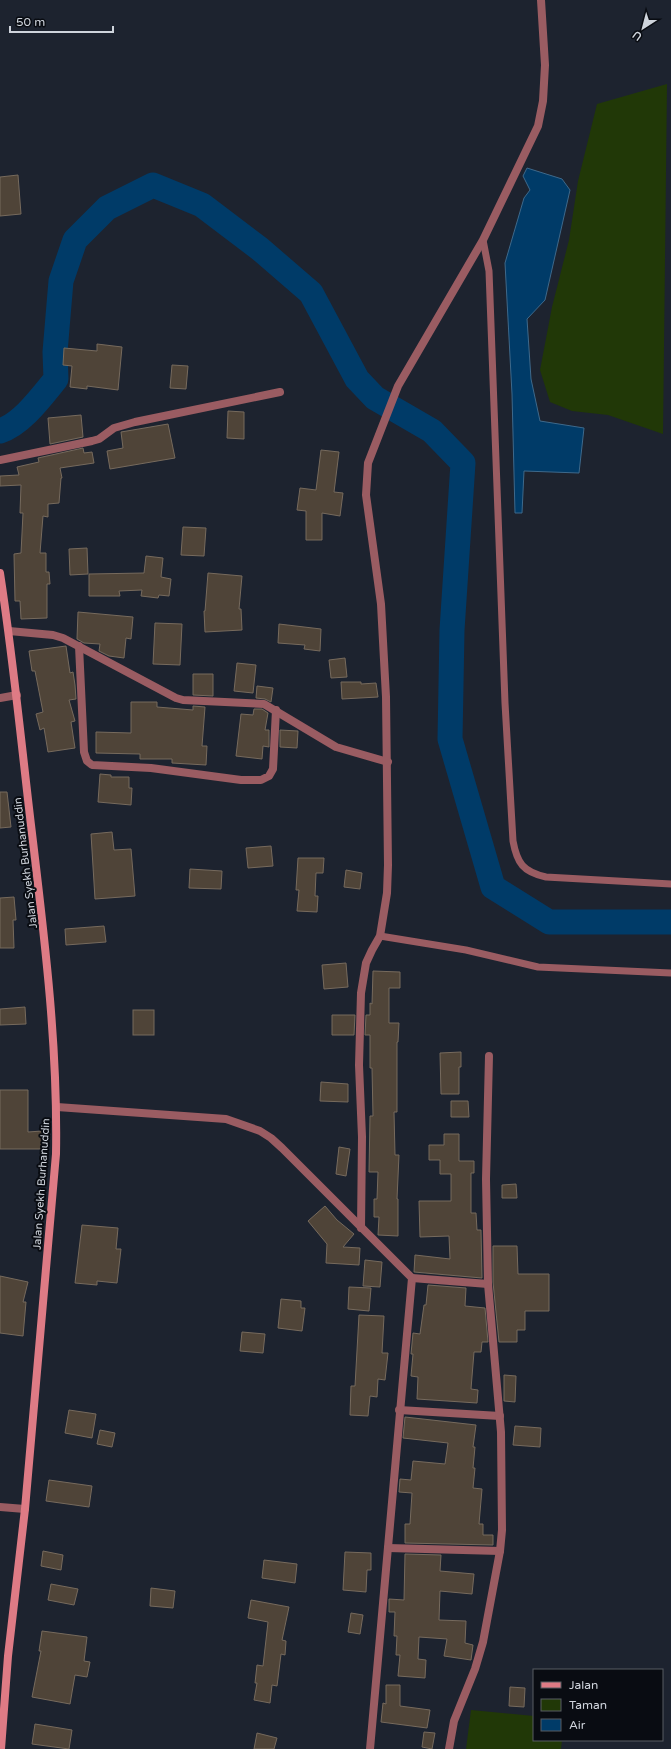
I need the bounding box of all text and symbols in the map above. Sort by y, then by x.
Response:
scale bar [10,8,113,34]
north arrow [623,8,663,48]
text: 50 m [16,15,45,29]
text: U [630,28,645,43]
street label: Jalan Syekh Burhanuddin [11,797,40,929]
street label: Jalan Syekh Burhanuddin [30,1118,53,1250]
legend [533,1669,663,1741]
text: Jalan [569,1678,598,1692]
text: Taman [569,1698,607,1712]
text: Air [569,1718,586,1732]

